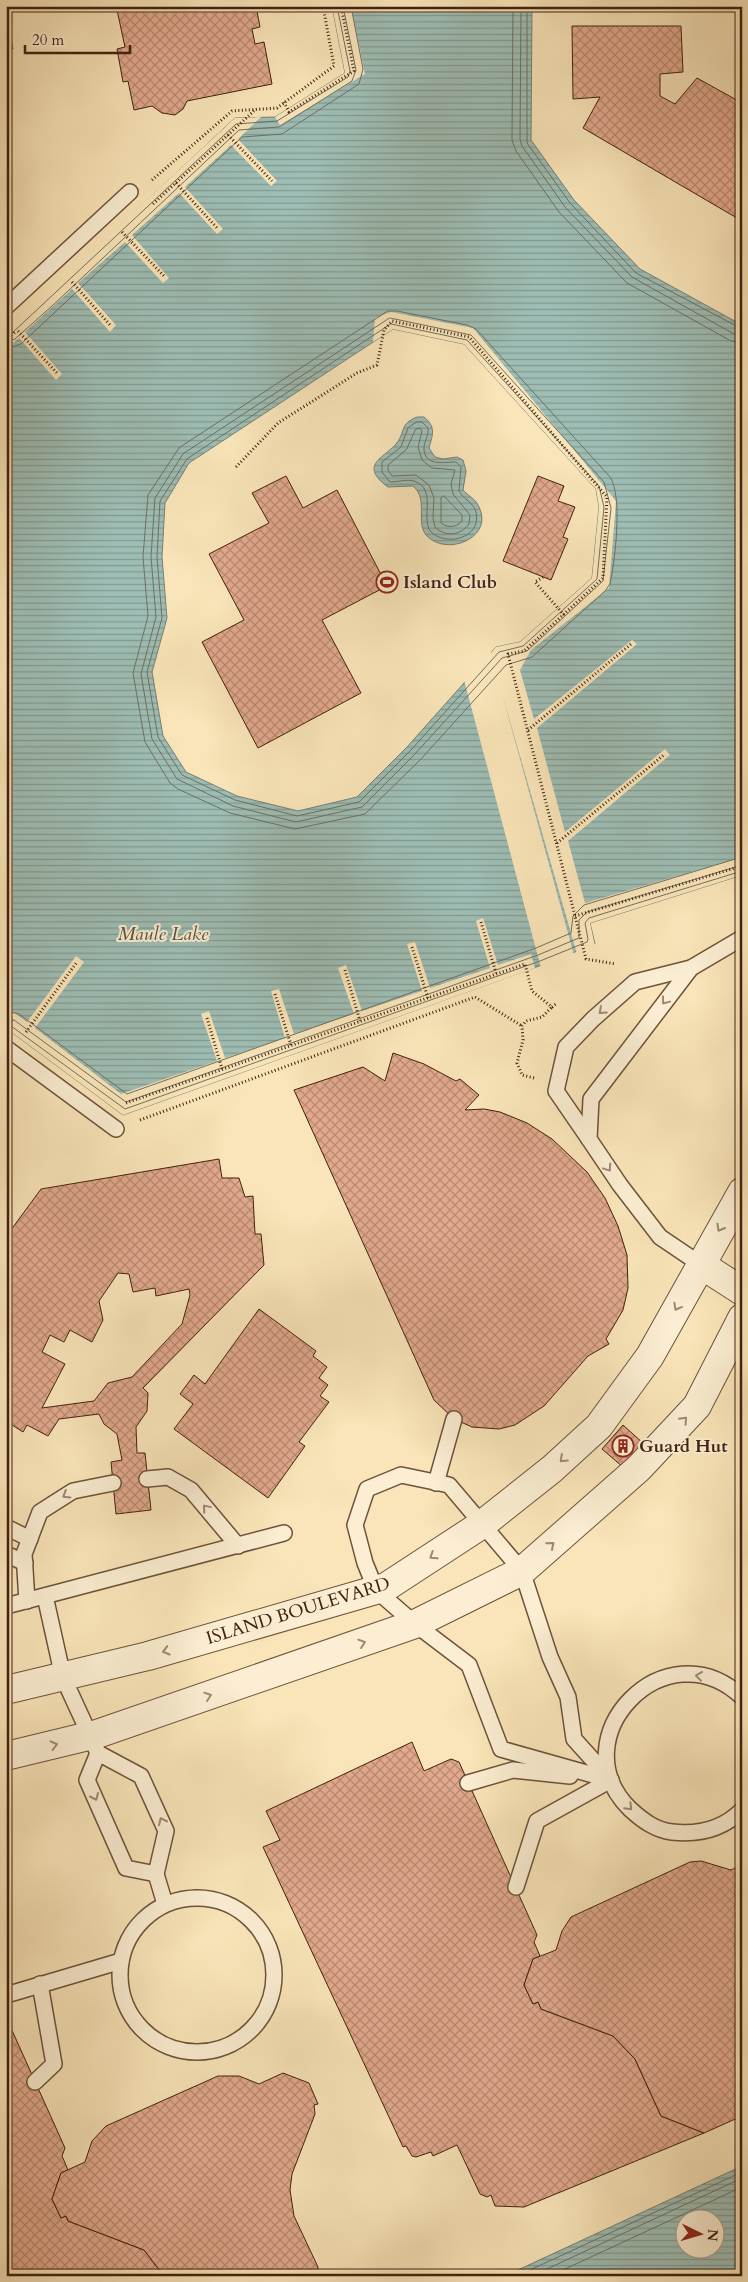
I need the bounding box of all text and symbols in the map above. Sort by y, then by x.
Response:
scale bar [25,22,130,54]
text: 20 m [32,30,64,50]
sports icon: Island Club [375,570,399,594]
place label: Island Club [403,570,497,595]
water label: Maule Lake [118,921,209,947]
one-way arrow [663,995,671,1004]
one-way arrow [599,1005,608,1014]
one-way arrow [602,1162,611,1172]
one-way arrow [717,1222,727,1231]
one-way arrow [673,1301,683,1310]
one-way arrow [678,1416,687,1425]
building icon: Guard Hut [611,1434,635,1458]
place label: Guard Hut [639,1434,728,1459]
one-way arrow [560,1453,569,1462]
one-way arrow [63,1489,72,1498]
one-way arrow [203,1505,212,1514]
one-way arrow [546,1542,555,1551]
one-way arrow [429,1550,438,1560]
street label: ISLAND BOULEVARD [203,1571,393,1651]
one-way arrow [357,1638,366,1648]
one-way arrow [163,1645,171,1655]
one-way arrow [695,1671,704,1681]
one-way arrow [204,1692,212,1702]
one-way arrow [49,1740,58,1751]
one-way arrow [88,1792,99,1801]
one-way arrow [623,1802,632,1811]
one-way arrow [157,1817,168,1826]
north arrow [676,2210,726,2260]
text: N [702,2228,722,2242]

